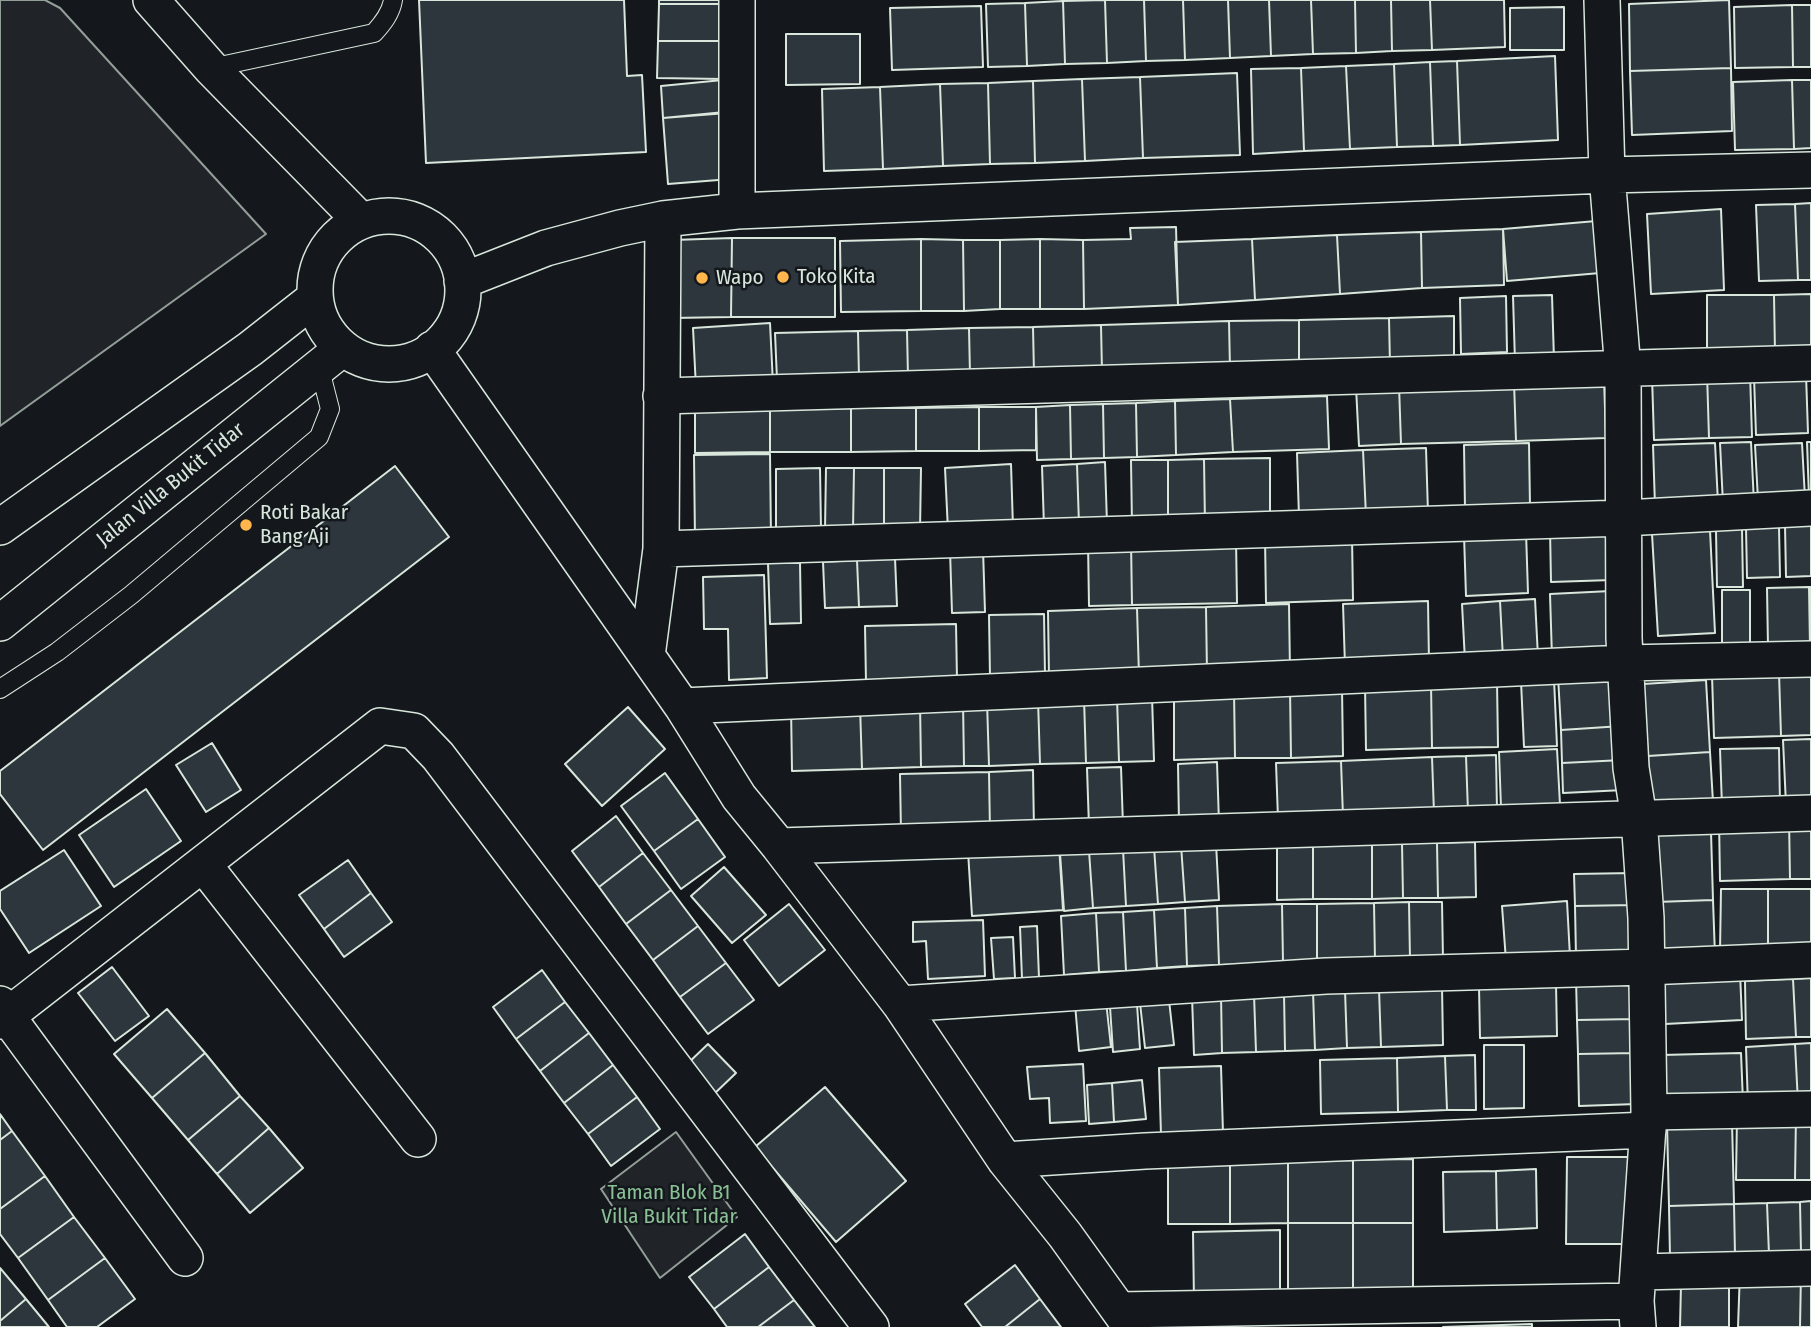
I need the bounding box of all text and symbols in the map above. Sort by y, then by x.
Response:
place label: Toko Kita [797,264,876,290]
place label: Wapo [716,265,764,291]
marker: Toko Kita [775,269,791,285]
marker: Wapo [694,270,710,286]
street label: Jalan Villa Bukit Tidar [92,418,250,552]
place label: Roti Bakar Bang Aji [260,500,348,550]
marker: Roti Bakar Bang Aji [238,517,254,533]
park label: Taman Blok B1 Villa Bukit Tidar [601,1180,737,1230]

